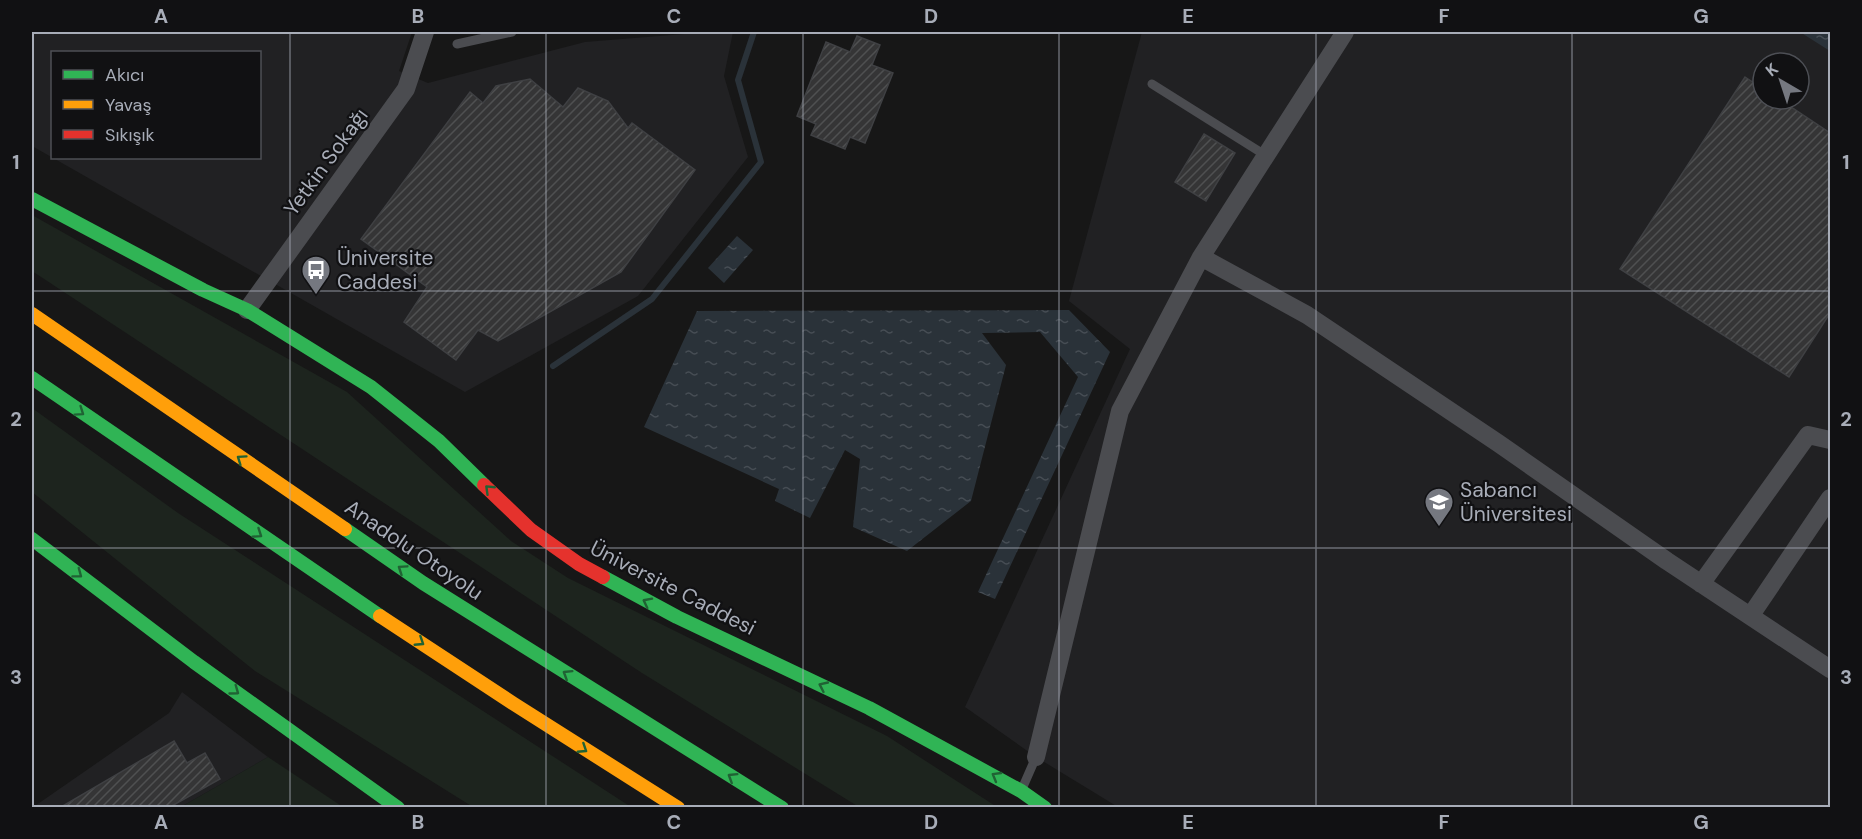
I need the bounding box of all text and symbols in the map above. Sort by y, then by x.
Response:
text: A [154,3,168,29]
text: B [412,3,424,29]
text: C [667,3,681,29]
text: D [924,3,938,29]
text: E [1182,3,1194,29]
text: F [1438,3,1450,29]
text: G [1693,3,1709,29]
legend [51,51,261,159]
north arrow [1751,51,1811,111]
text: K [1761,58,1783,81]
text: Akıcı [105,63,144,87]
text: Yavaş [105,93,151,117]
street label: Yetkin Sokağı [278,103,374,221]
text: Sıkışık [105,123,155,147]
text: 1 [12,149,20,175]
text: 1 [1842,149,1850,175]
place label: Üniversite Caddesi [337,244,434,296]
bus stop icon: Üniversite Caddesi [300,254,332,296]
one-way arrow [73,405,84,416]
text: 2 [10,406,22,432]
text: 2 [1840,406,1852,432]
one-way arrow [237,455,248,466]
place label: Sabancı Üniversitesi [1460,476,1572,528]
one-way arrow [486,486,497,497]
school or university icon: Sabancı Üniversitesi [1423,486,1455,528]
street label: Anadolu Otoyolu [339,493,489,607]
one-way arrow [251,527,262,538]
street label: Üniversite Caddesi [585,534,761,642]
one-way arrow [398,565,409,576]
one-way arrow [72,567,83,578]
one-way arrow [643,597,654,609]
one-way arrow [413,635,424,646]
text: 3 [10,664,22,690]
text: 3 [1840,664,1852,690]
one-way arrow [562,670,573,681]
one-way arrow [818,682,829,694]
one-way arrow [228,683,239,694]
one-way arrow [576,742,587,753]
one-way arrow [728,772,738,784]
one-way arrow [992,772,1002,784]
text: A [154,809,168,835]
text: B [412,809,424,835]
text: C [667,809,681,835]
text: D [924,809,938,835]
text: E [1182,809,1194,835]
text: F [1438,809,1450,835]
text: G [1693,809,1709,835]

